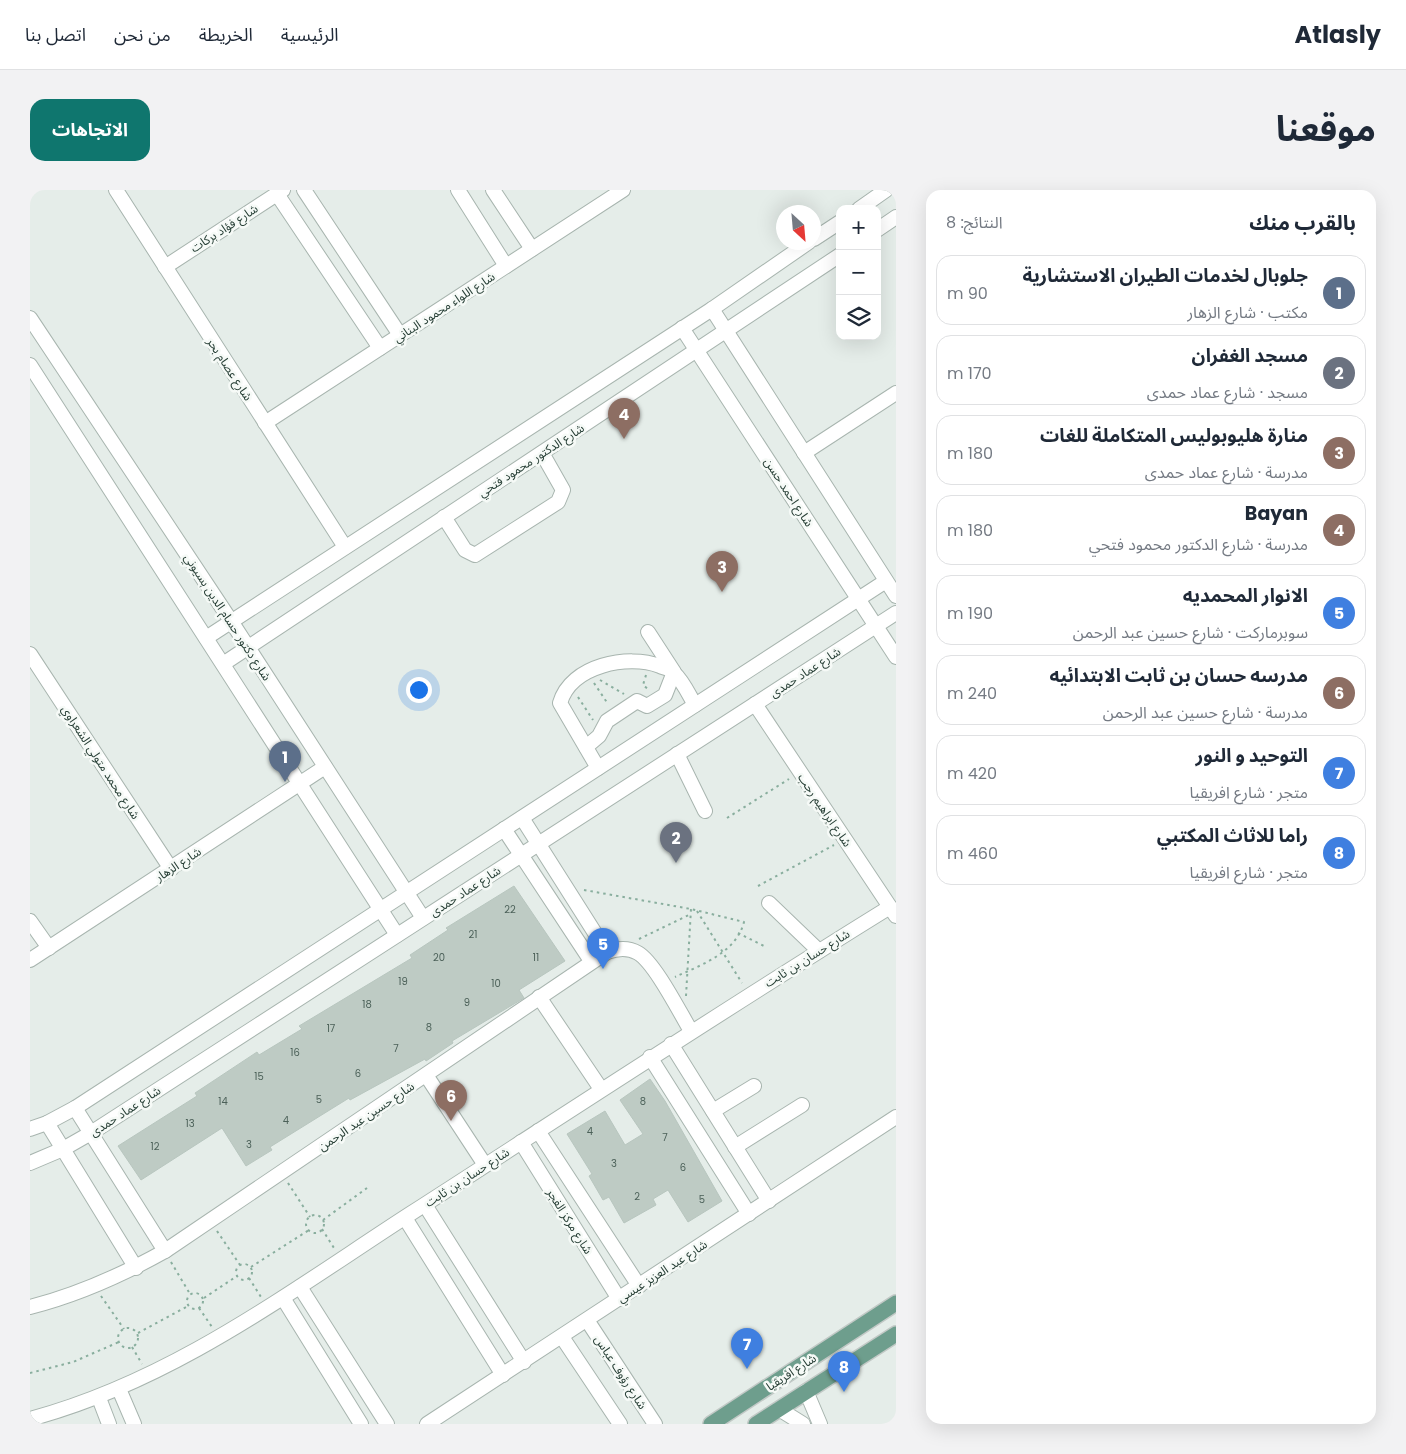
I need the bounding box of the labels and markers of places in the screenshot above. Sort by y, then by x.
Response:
pin: 4 [608,398,640,439]
pin: 3 [706,551,738,592]
pin: 1 [269,741,301,782]
pin: 2 [660,822,692,863]
pin: 5 [587,928,619,969]
pin: 6 [435,1080,467,1121]
pin: 7 [731,1328,763,1369]
pin: 8 [828,1351,860,1392]

